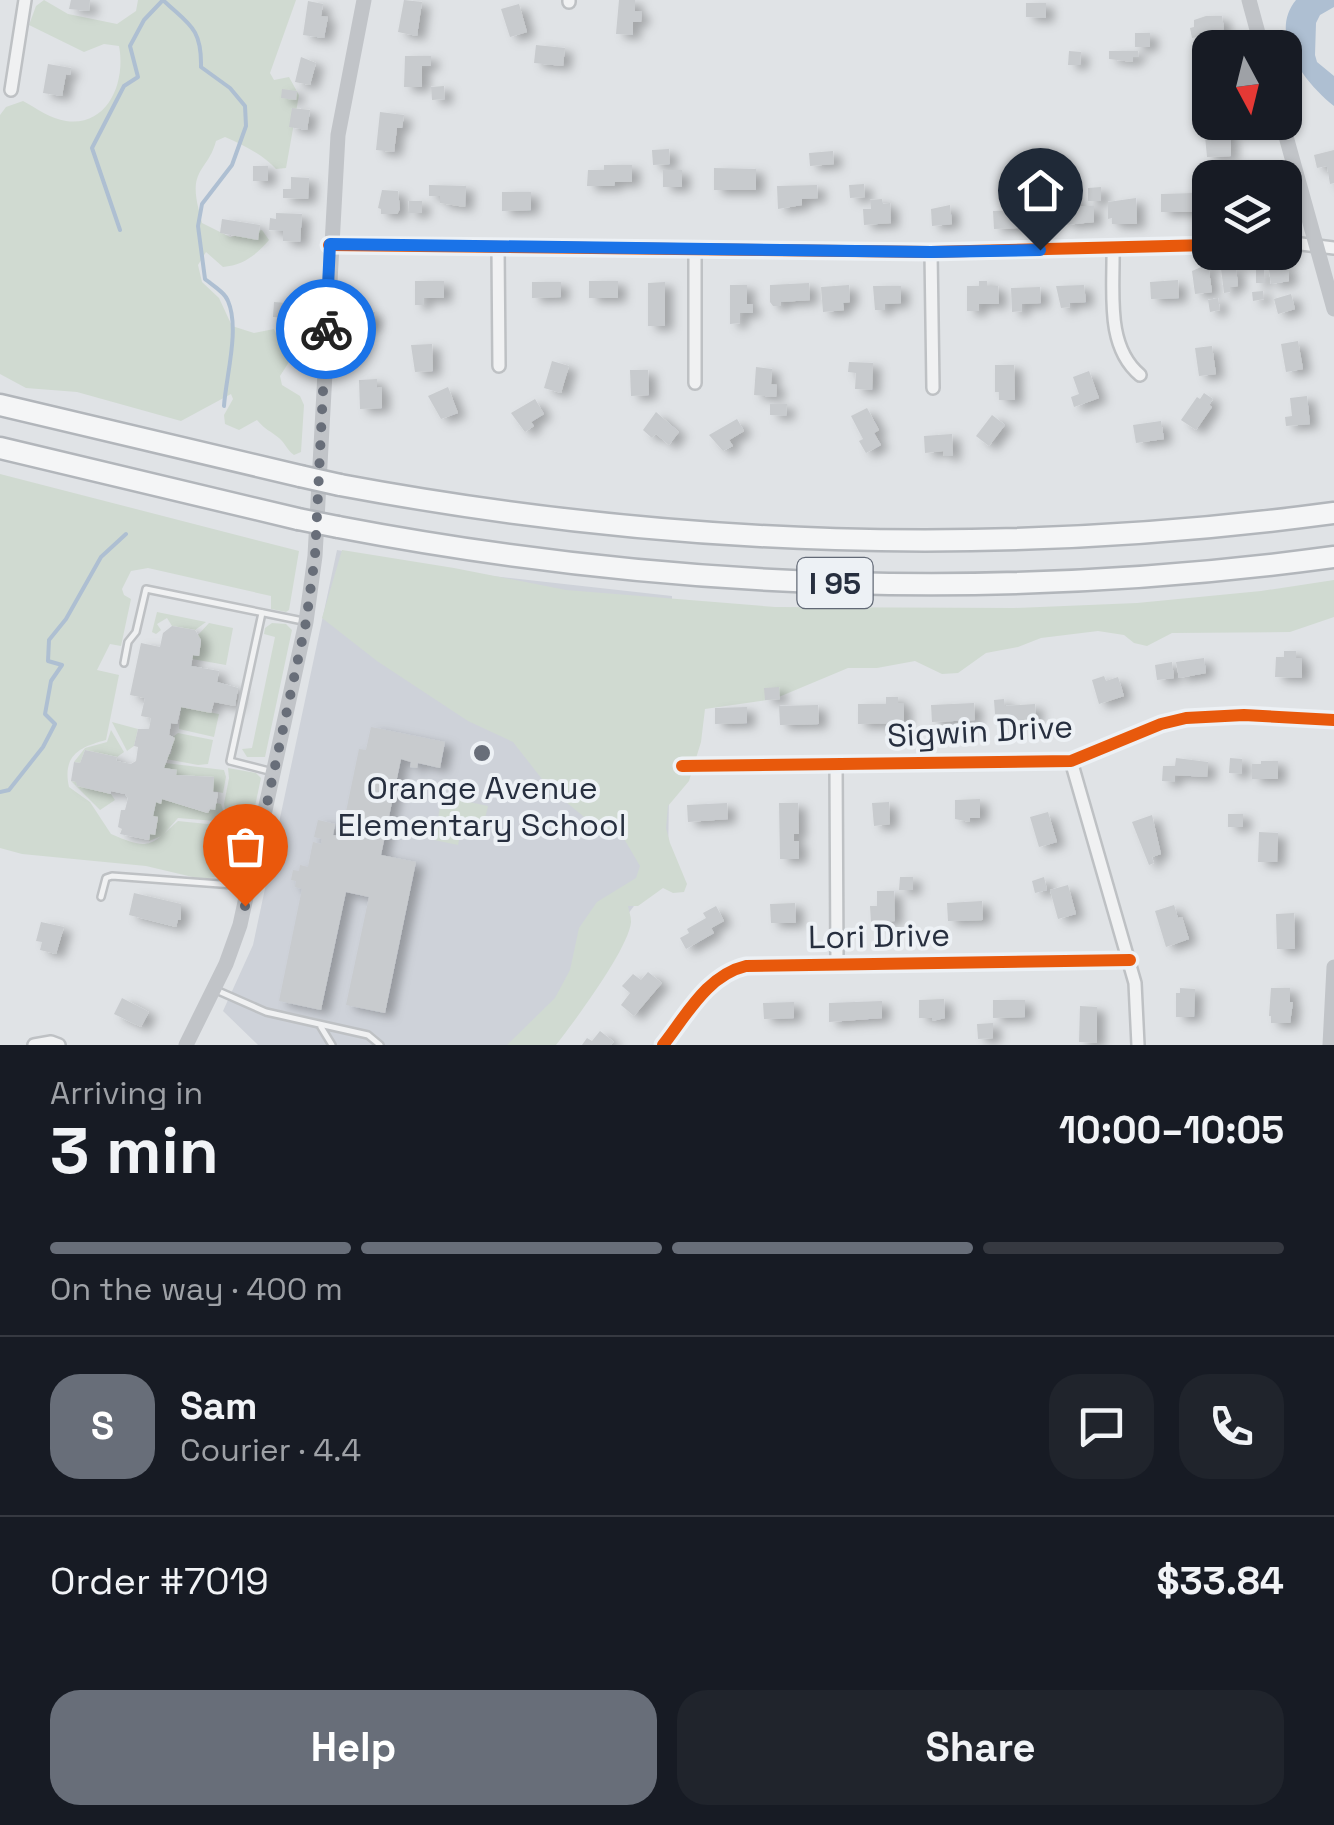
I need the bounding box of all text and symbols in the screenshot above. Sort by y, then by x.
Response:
north arrow [1192,30,1302,140]
map controls [1192,30,1302,270]
pin [998,148,1083,251]
button: layers [1192,160,1302,270]
icon: home [1013,163,1068,218]
courier [276,279,376,379]
icon: bike [299,302,354,357]
road number: I 95 [798,558,872,608]
street label: Sigwin Drive [886,706,1074,756]
marker: Orange Avenue Elementary School [471,742,493,764]
place label: Orange Avenue Elementary School [337,768,627,845]
pin [203,804,288,907]
icon: bag [218,819,273,874]
street label: Lori Drive [808,915,950,957]
text: Arriving in [50,1073,203,1113]
text: 10:00–10:05 [1059,1106,1284,1154]
text: 3 min [50,1109,219,1192]
text: On the way · 400 m [50,1269,343,1309]
button: chat [1049,1374,1154,1479]
button: phone [1179,1374,1284,1479]
text: Sam [180,1382,257,1430]
text: S [91,1402,114,1450]
text: Courier · 4.4 [180,1430,361,1470]
text: Order #7019 [50,1557,269,1605]
text: $33.84 [1156,1557,1284,1605]
button: Help [50,1690,657,1805]
button: Share [677,1690,1284,1805]

